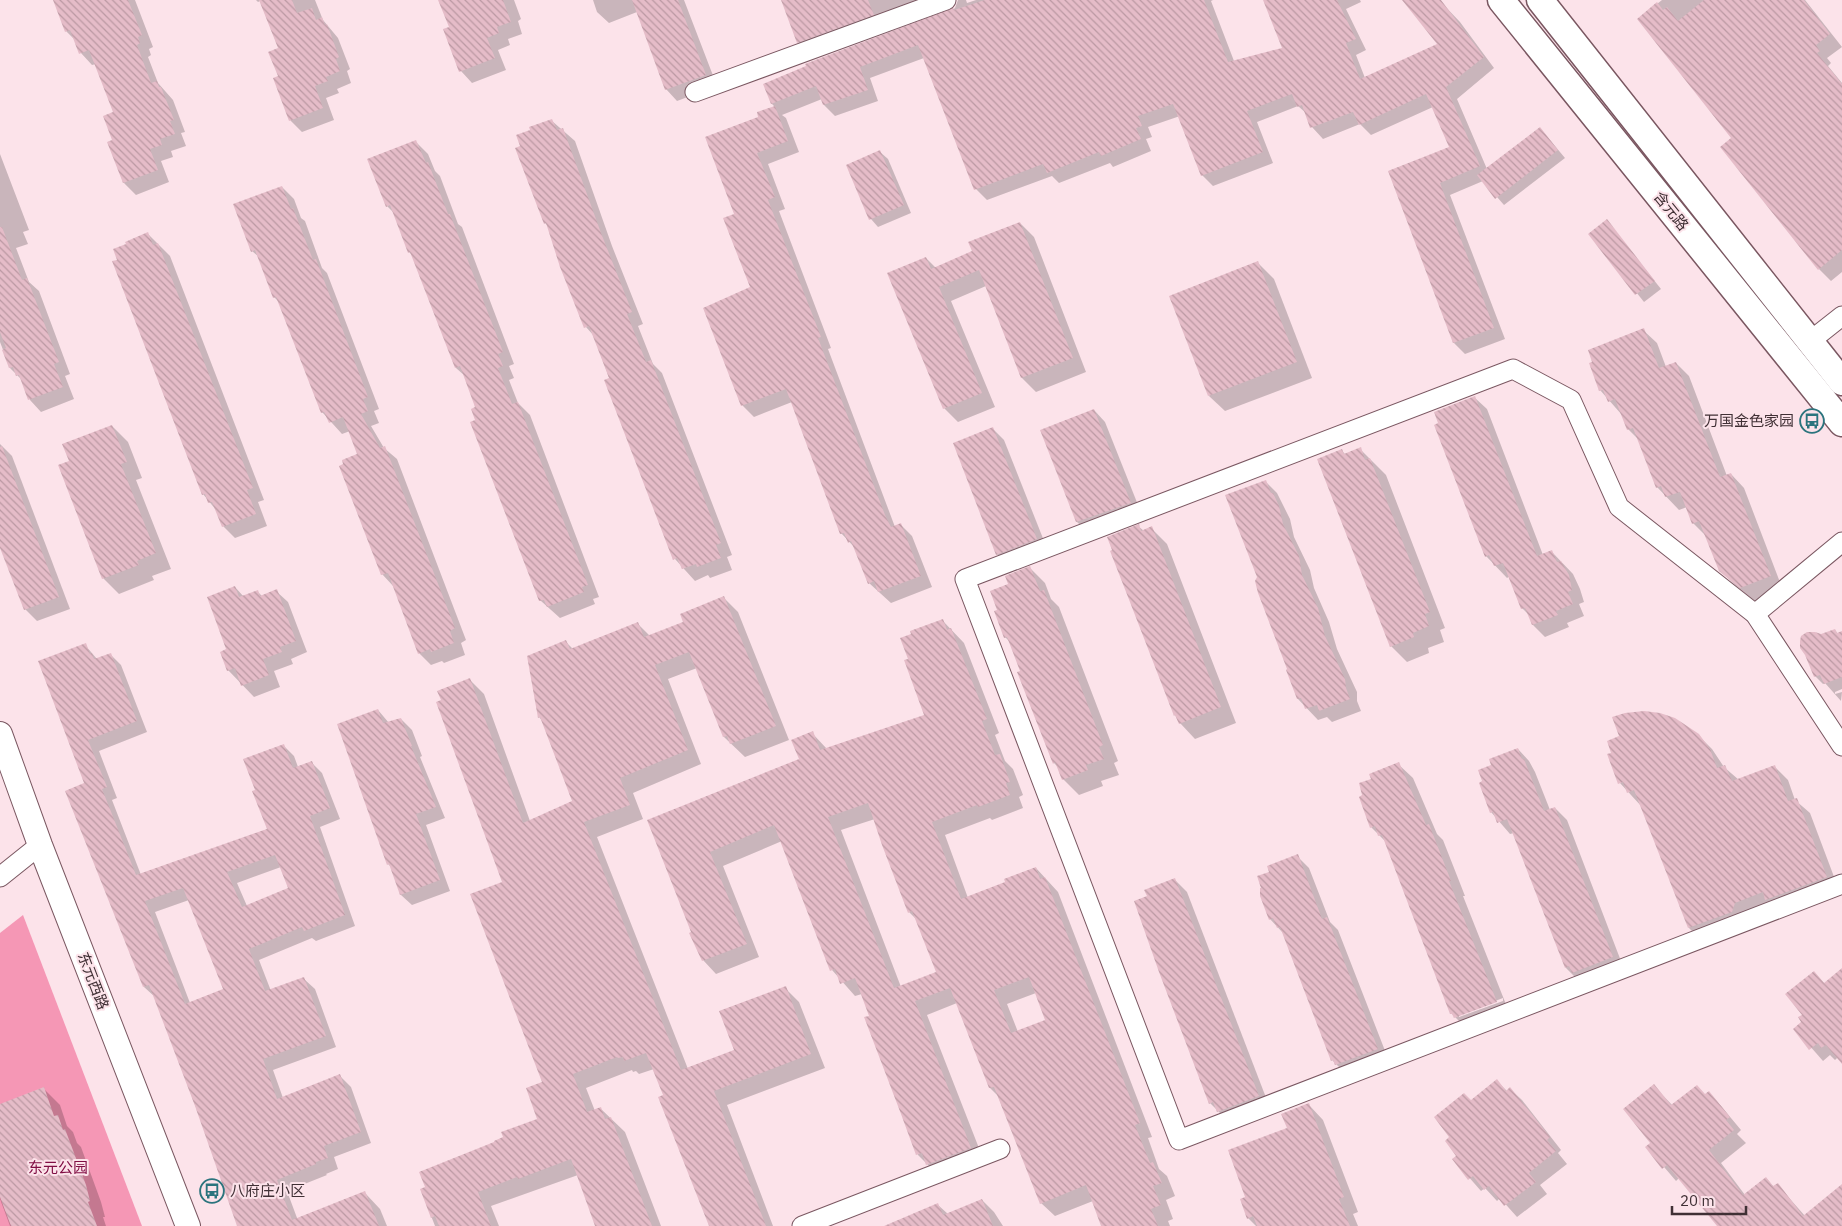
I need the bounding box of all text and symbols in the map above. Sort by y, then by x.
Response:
street label: 含元路 [1650,187,1693,234]
bus stop icon: 万国金色家园 [1799,408,1825,434]
place label: 万国金色家园 [1704,411,1794,430]
street label: 东元西路 [74,949,113,1012]
park label: 东元公园 [28,1158,88,1177]
bus stop icon: 八府庄小区 [199,1178,225,1204]
place label: 八府庄小区 [230,1181,305,1200]
scale bar [1672,1184,1746,1216]
text: 20 m [1680,1191,1715,1210]

